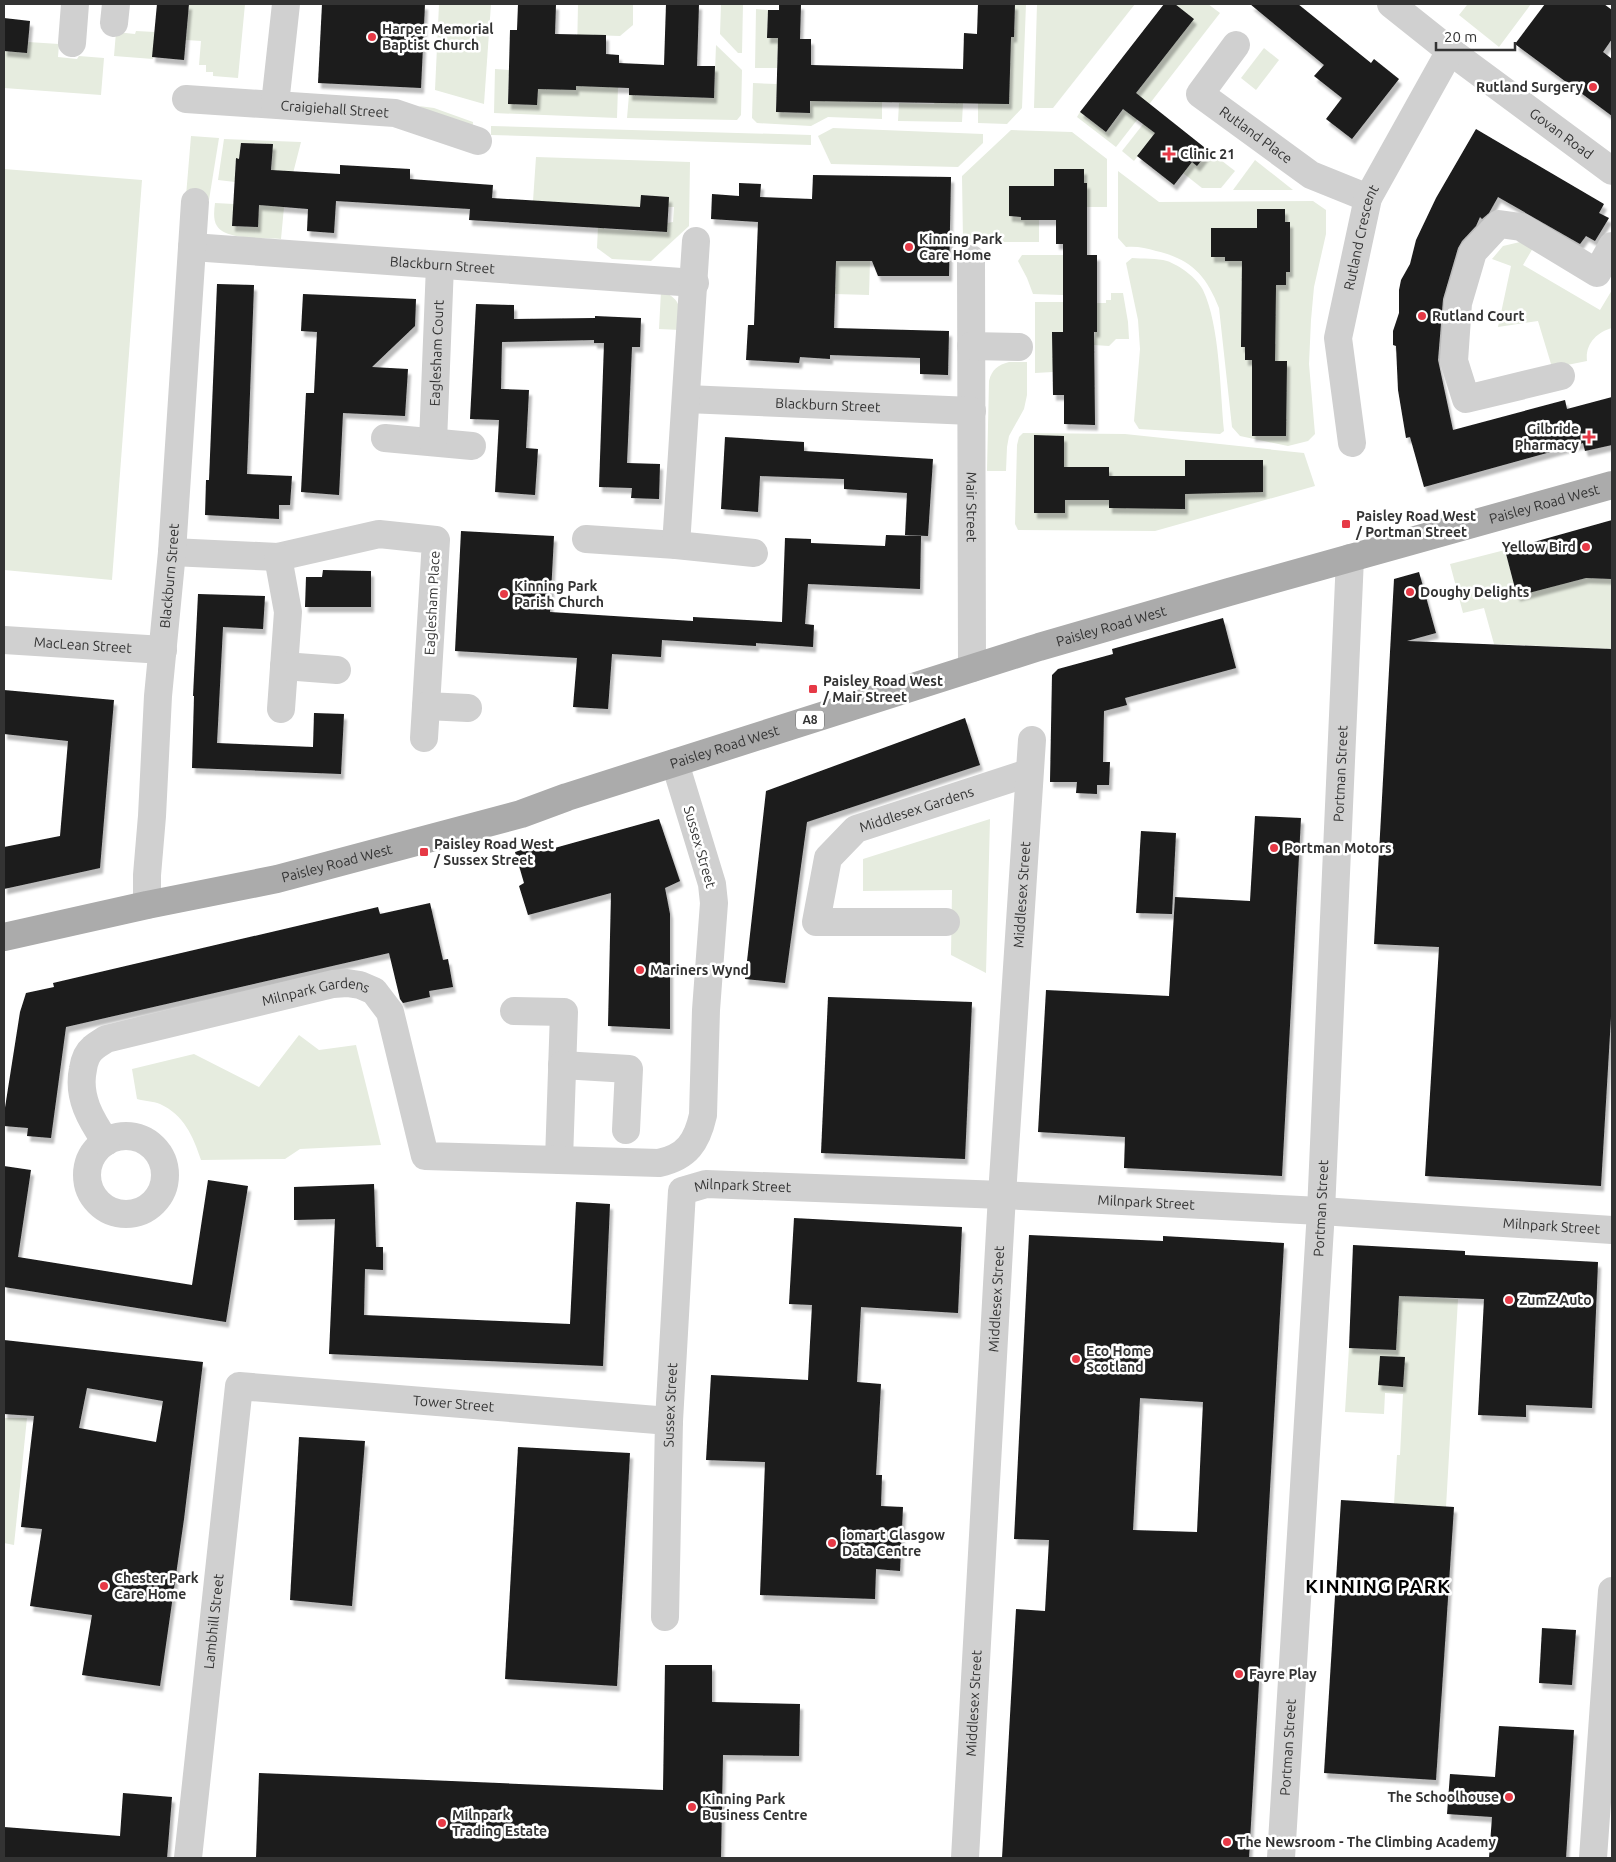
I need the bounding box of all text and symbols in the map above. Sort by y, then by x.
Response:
scale bar [1436,20,1515,52]
place label: Harper Memorial Baptist Church [382,21,494,53]
text: 20 m [1444,28,1477,45]
marker: Harper Memorial Baptist Church [366,31,378,43]
place label: Rutland Surgery [1476,79,1584,95]
marker: Rutland Surgery [1587,81,1599,93]
street label: Craigiehall Street [280,97,390,121]
street label: Rutland Place [1216,103,1295,167]
street label: Govan Road [1526,105,1596,162]
place label: Clinic 21 [1180,146,1235,162]
marker: Clinic 21 [1162,147,1176,161]
street label: Rutland Crescent [1340,182,1382,292]
place label: Kinning Park Care Home [919,231,1002,263]
marker: Kinning Park Care Home [903,241,915,253]
street label: Blackburn Street [389,253,496,277]
street label: Eaglesham Court [426,299,447,407]
place label: Rutland Court [1432,308,1524,324]
marker: Rutland Court [1416,310,1428,322]
street label: Blackburn Street [775,395,881,415]
place label: Gilbride Pharmacy [1514,421,1580,453]
marker: Gilbride Pharmacy [1583,431,1595,443]
street label: Mair Street [964,472,980,543]
street label: Paisley Road West [1487,481,1602,527]
place label: Paisley Road West / Portman Street [1355,508,1476,540]
marker: Paisley Road West / Portman Street [1340,518,1352,530]
street label: Blackburn Street [157,522,182,629]
place label: Yellow Bird [1502,539,1576,555]
marker: Yellow Bird [1580,541,1592,553]
street label: Eaglesham Place [421,550,443,656]
place label: Kinning Park Parish Church [514,578,604,610]
place label: Doughy Delights [1420,584,1530,600]
marker: Doughy Delights [1404,586,1416,598]
marker: Kinning Park Parish Church [498,588,510,600]
street label: Paisley Road West [1054,602,1169,650]
street label: MacLean Street [33,634,133,656]
place label: Paisley Road West / Mair Street [822,673,943,705]
marker: Paisley Road West / Mair Street [807,683,819,695]
road number: A8 [796,710,824,730]
street label: Paisley Road West [668,722,782,772]
street label: Portman Street [1330,724,1351,822]
street label: Middlesex Gardens [857,783,976,835]
street label: Sussex Street [681,804,719,890]
place label: Paisley Road West / Sussex Street [433,836,554,868]
street label: Middlesex Street [1010,840,1033,948]
place label: Portman Motors [1284,840,1392,856]
street label: Paisley Road West [280,841,394,885]
marker: Portman Motors [1268,842,1280,854]
marker: Paisley Road West / Sussex Street [418,846,430,858]
place label: Mariners Wynd [650,962,749,978]
marker: Mariners Wynd [634,964,646,976]
street label: Milnpark Gardens [260,975,372,1009]
street label: Portman Street [1310,1159,1331,1257]
street label: Milnpark Street [692,1176,792,1195]
street label: Milnpark Street [1097,1192,1196,1213]
street label: Milnpark Street [1502,1215,1601,1237]
street label: Middlesex Street [985,1245,1007,1353]
place label: ZumZ Auto [1519,1292,1592,1308]
marker: ZumZ Auto [1503,1294,1515,1306]
place label: Eco Home Scotland [1086,1343,1151,1375]
marker: Eco Home Scotland [1070,1353,1082,1365]
street label: Sussex Street [660,1362,680,1448]
street label: Tower Street [412,1392,495,1415]
place label: iomart Glasgow Data Centre [842,1527,945,1559]
marker: iomart Glasgow Data Centre [826,1537,838,1549]
place label: Chester Park Care Home [114,1570,199,1602]
street label: Lambhill Street [200,1572,227,1670]
district label: KINNING PARK [1305,1575,1451,1597]
marker: Chester Park Care Home [98,1580,110,1592]
street label: Middlesex Street [963,1649,985,1757]
place label: Fayre Play [1249,1666,1317,1682]
marker: Fayre Play [1233,1668,1245,1680]
street label: Portman Street [1277,1698,1299,1796]
place label: The Schoolhouse [1387,1789,1499,1805]
place label: Kinning Park Business Centre [702,1791,808,1823]
marker: The Schoolhouse [1503,1791,1515,1803]
marker: Kinning Park Business Centre [686,1801,698,1813]
place label: Milnpark Trading Estate [452,1807,547,1839]
marker: Milnpark Trading Estate [436,1817,448,1829]
place label: The Newsroom - The Climbing Academy [1237,1834,1496,1850]
marker: The Newsroom - The Climbing Academy [1221,1836,1233,1848]

